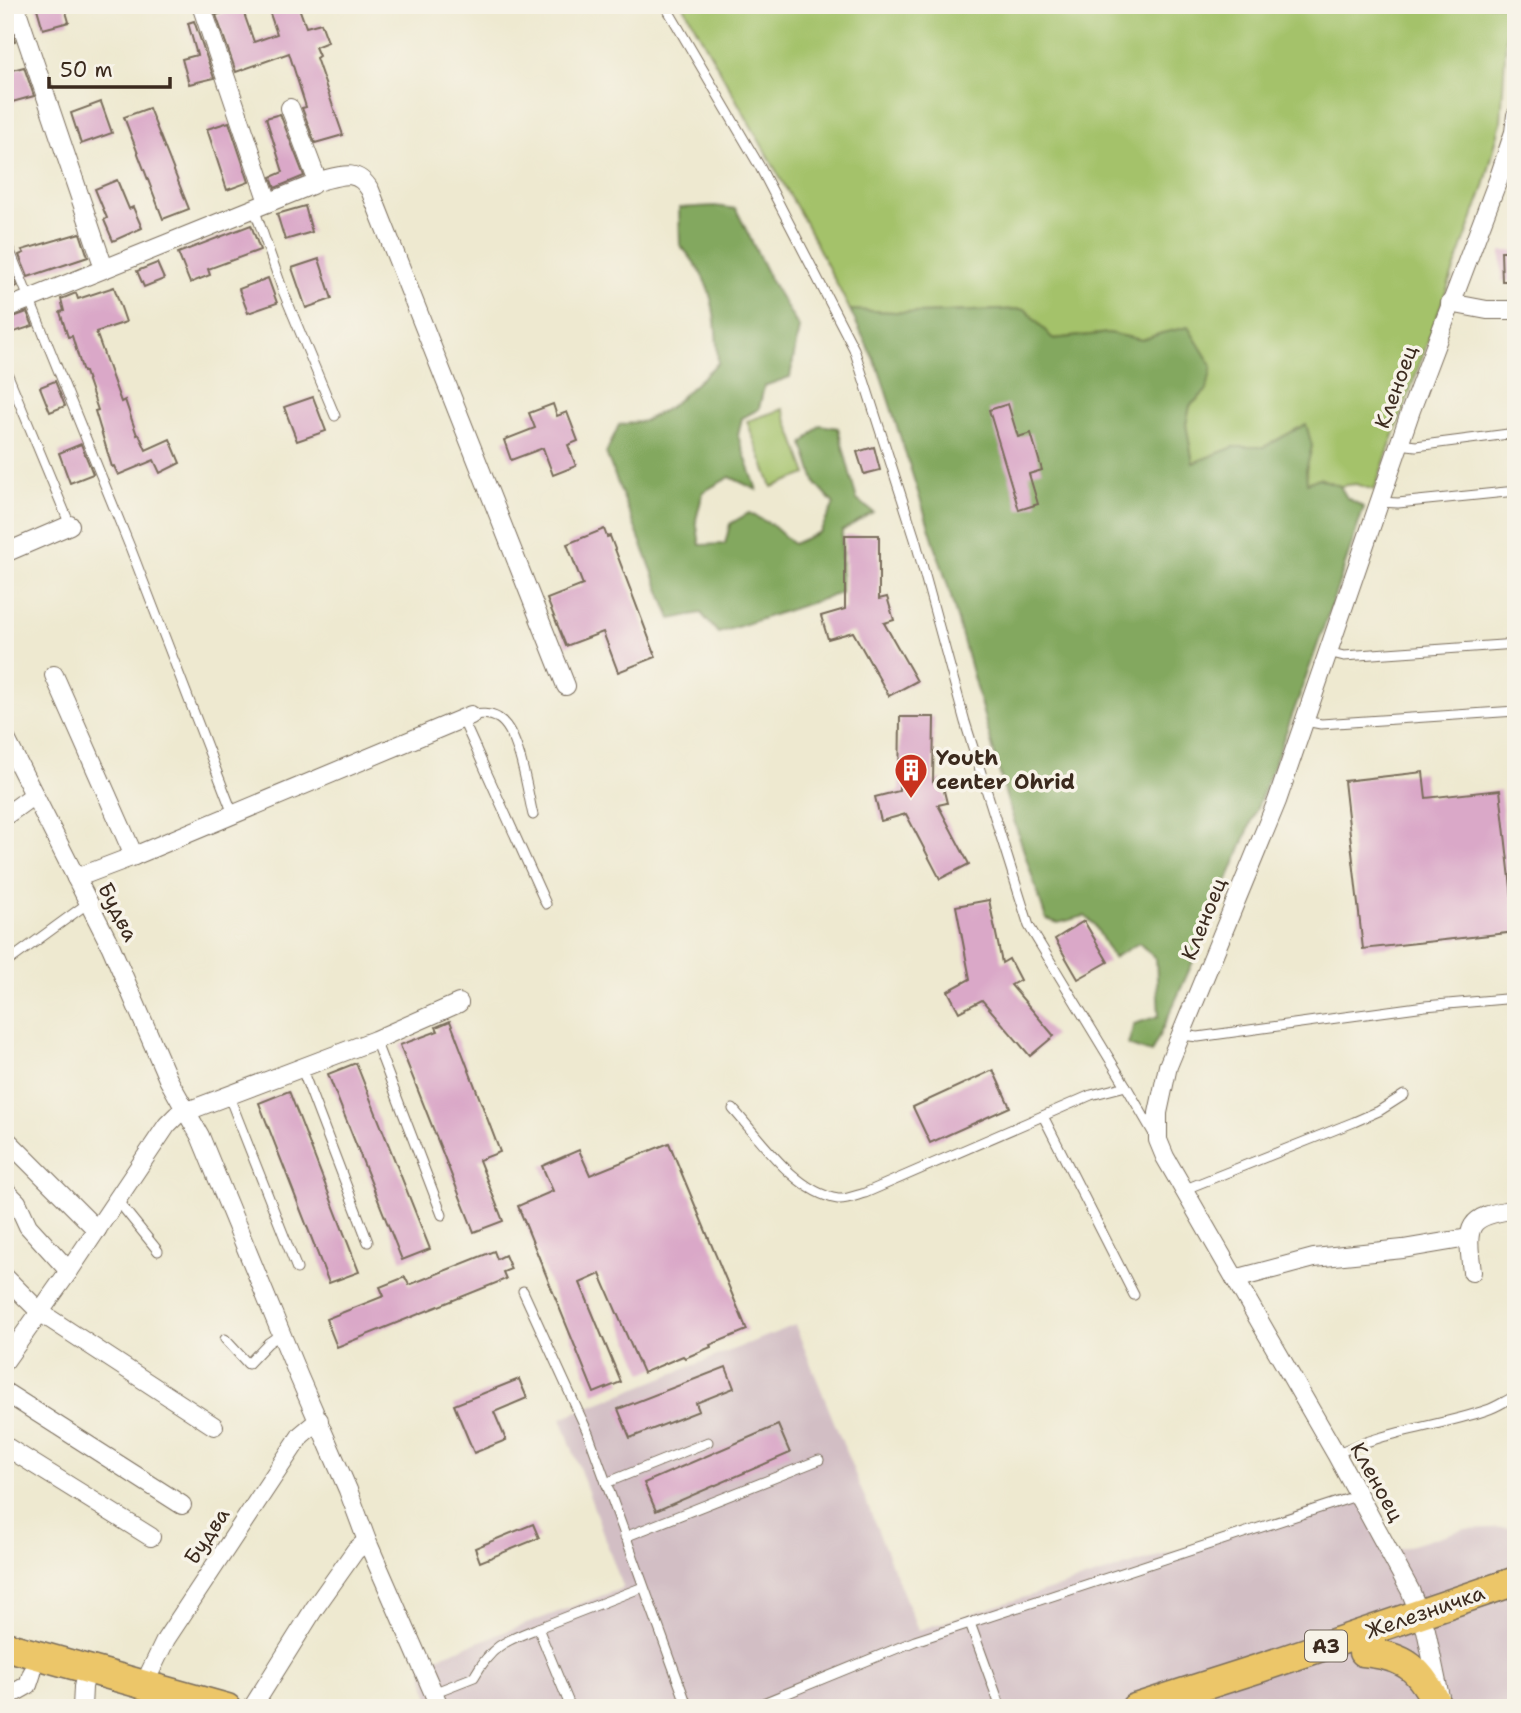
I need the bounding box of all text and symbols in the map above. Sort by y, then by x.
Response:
scale bar [49,46,170,90]
text: 50 m [60,56,113,84]
street label: Кленоец [1368,341,1424,433]
place label: Youth center Ohrid [936,744,1075,796]
building icon: Youth center Ohrid [892,751,930,800]
street label: Кленоец [1175,874,1233,964]
street label: Будва [91,878,145,946]
street label: Кленоец [1344,1437,1410,1527]
street label: Будва [178,1502,236,1570]
street label: Железничка [1362,1579,1488,1645]
road number: A3 [1305,1630,1347,1662]

